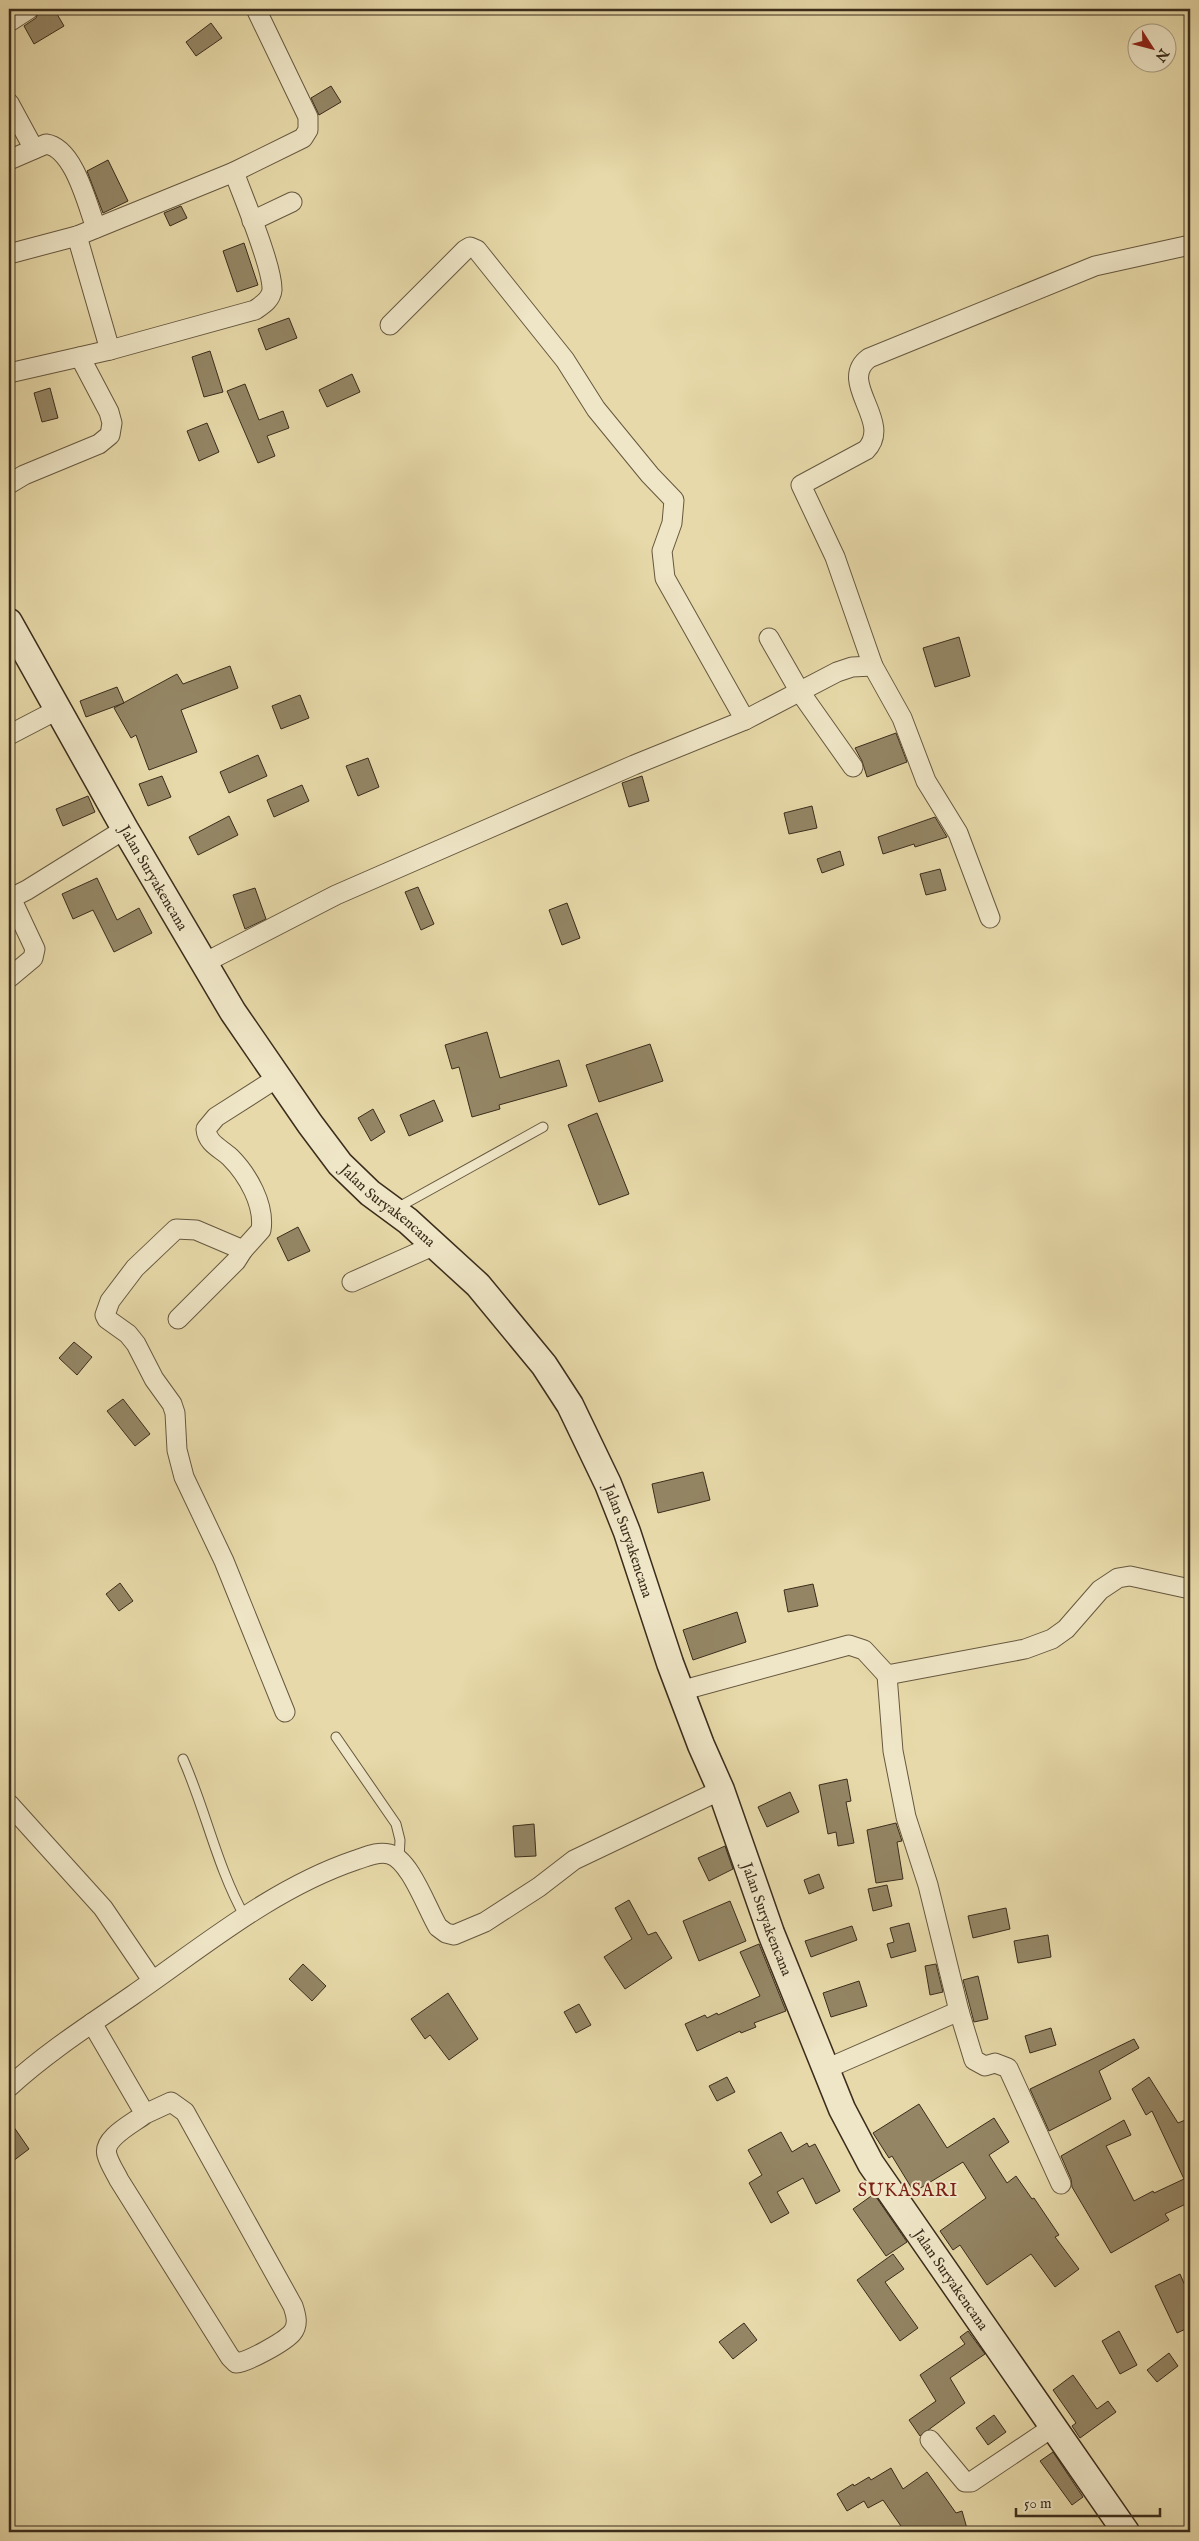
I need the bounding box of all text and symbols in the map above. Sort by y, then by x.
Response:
north arrow [1126,22,1176,72]
text: N [1151,44,1173,65]
street label: Jalan Suryakencana [114,820,192,935]
street label: Jalan Suryakencana [334,1159,439,1252]
street label: Jalan Suryakencana [598,1480,657,1601]
street label: Jalan Suryakencana [736,1858,796,1979]
district label: SUKASARI [858,2180,958,2203]
street label: Jalan Suryakencana [908,2224,993,2335]
scale bar [1016,2486,1160,2518]
text: 50 m [1024,2494,1052,2513]

